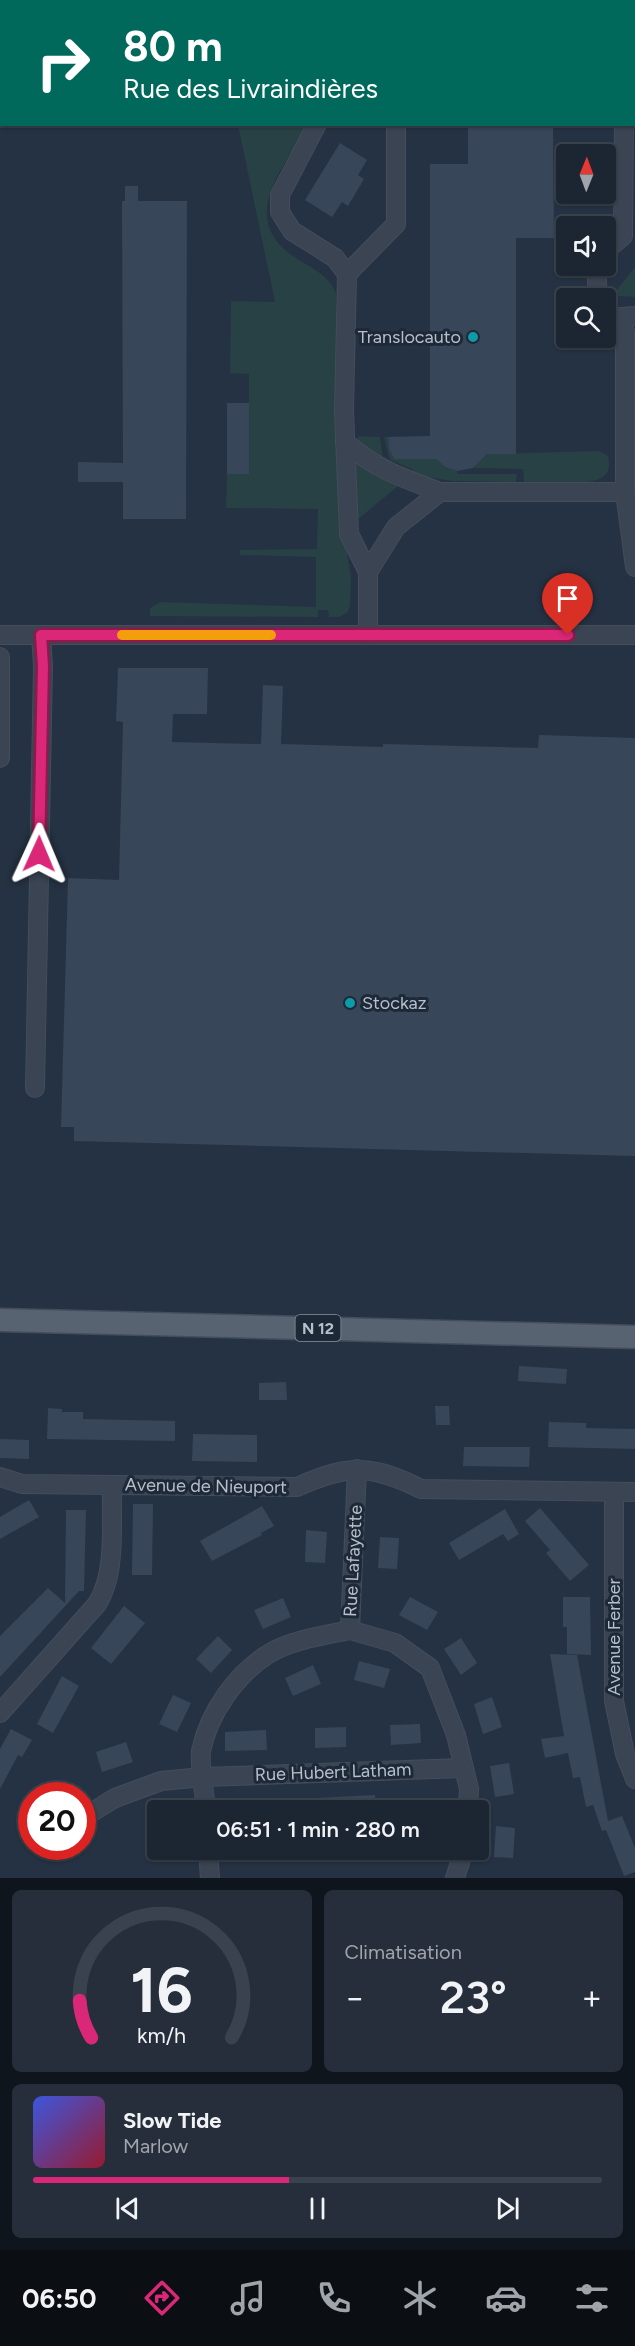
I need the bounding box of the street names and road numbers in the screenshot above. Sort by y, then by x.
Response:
road number: N 12 [296,1315,340,1341]
street label: Avenue de Nieuport [125,1474,287,1498]
street label: Rue Lafayette [339,1504,367,1618]
street label: Avenue Ferber [603,1578,625,1696]
street label: Rue Hubert Latham [254,1758,412,1786]

